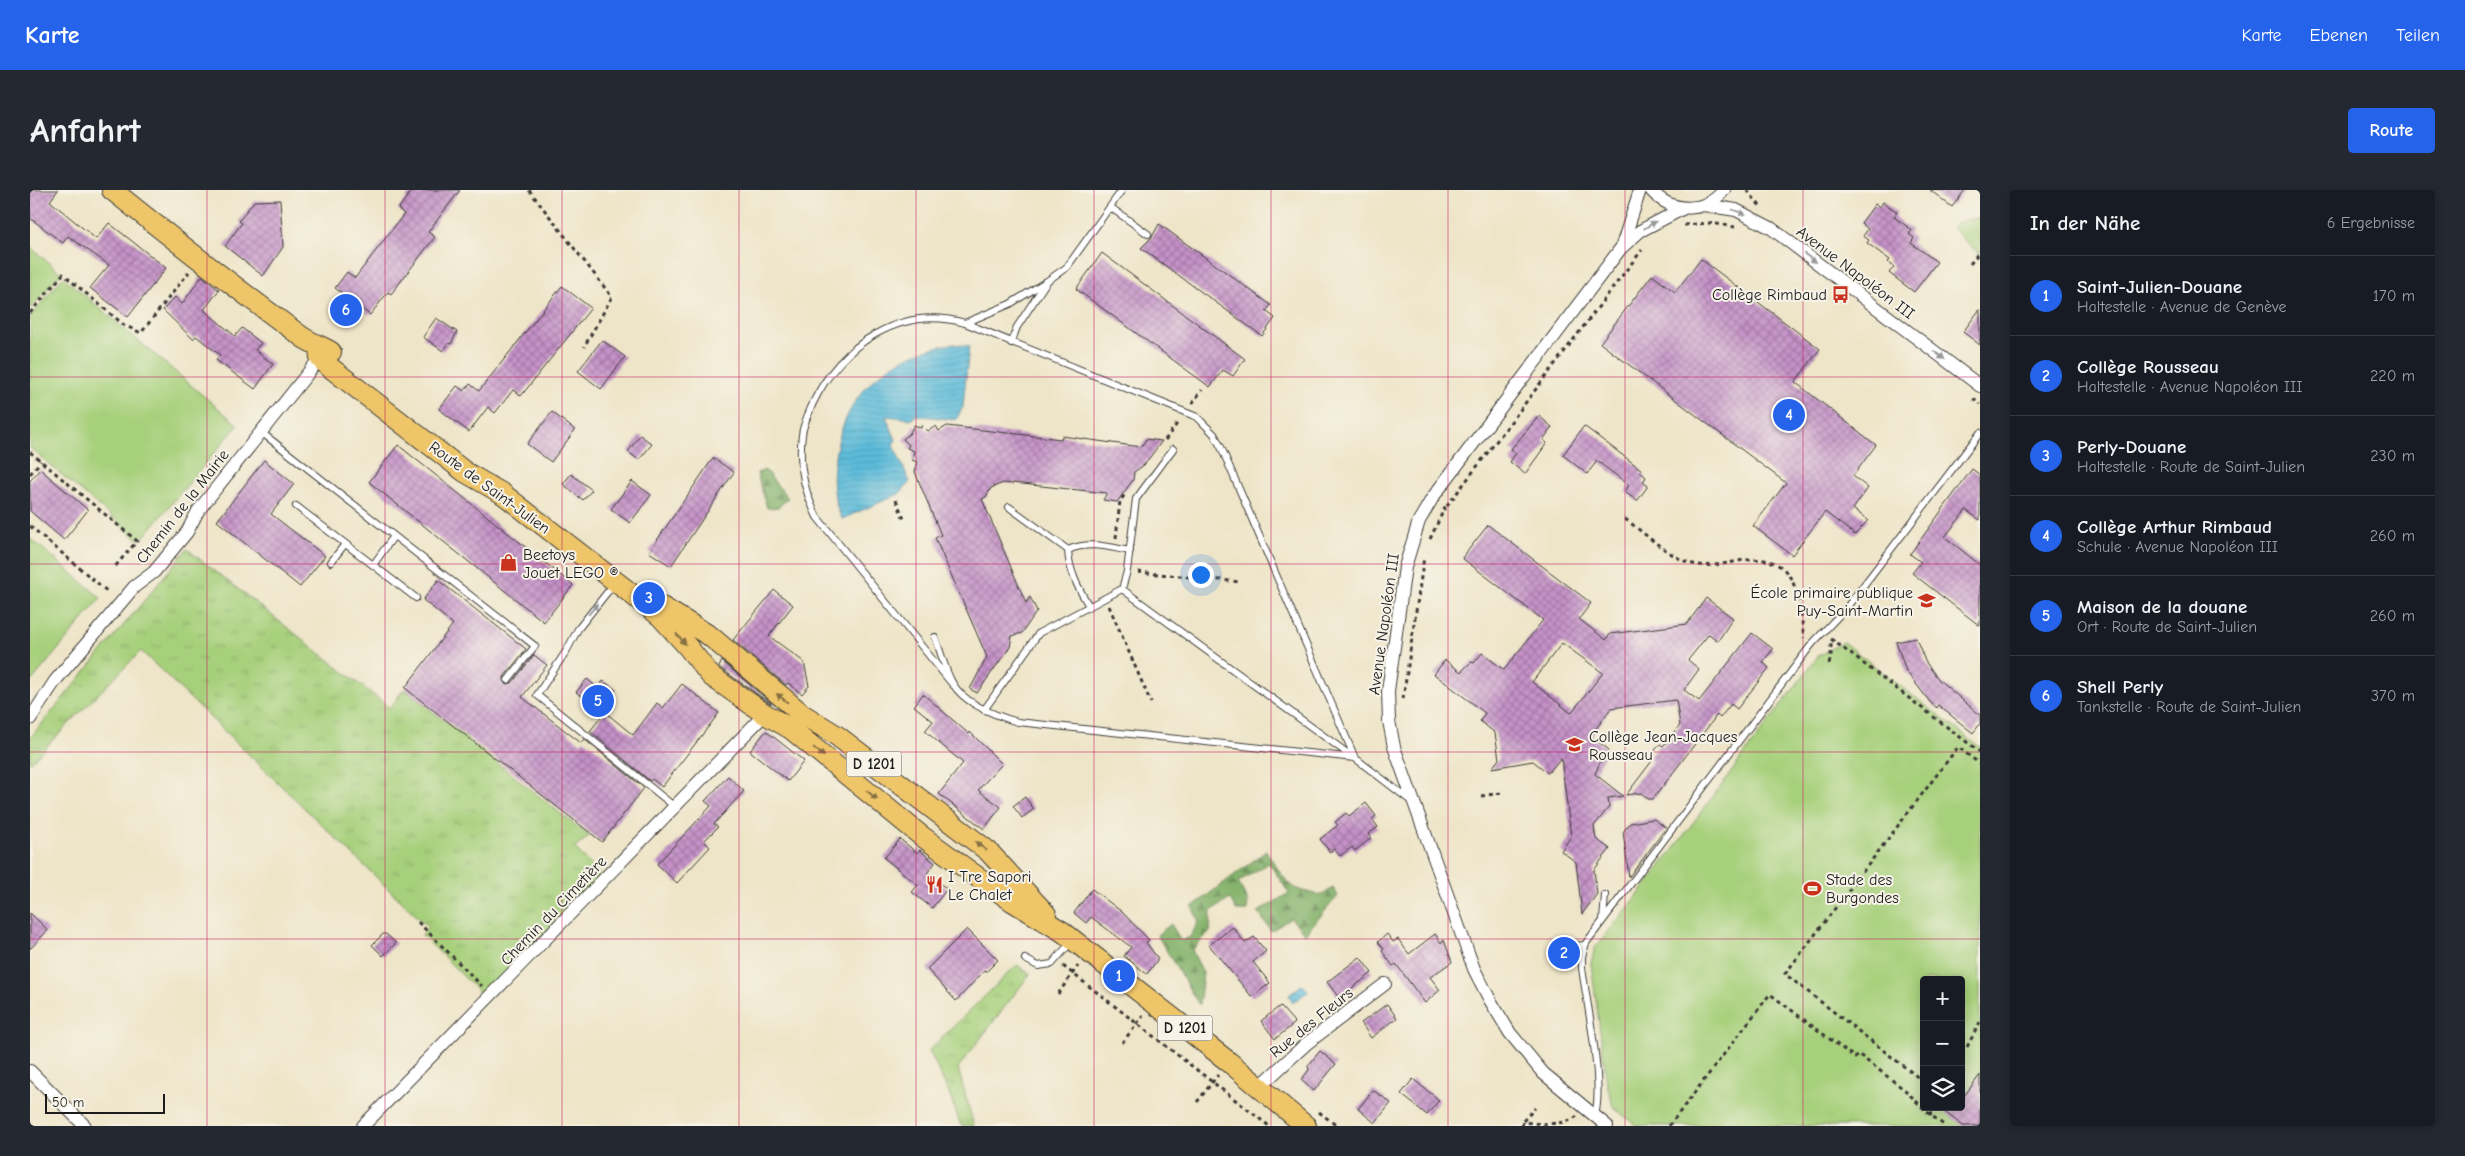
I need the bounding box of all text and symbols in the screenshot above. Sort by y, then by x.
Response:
text: Karte [25,21,79,49]
text: Karte [2241,25,2282,46]
text: Ebenen [2310,25,2368,46]
text: Teilen [2396,25,2440,46]
button: Route [2348,108,2435,153]
text: Anfahrt [30,110,141,151]
one-way arrow [1732,208,1747,216]
text: In der Nähe [2030,211,2140,235]
text: 6 Ergebnisse [2327,214,2415,232]
one-way arrow [1644,221,1657,230]
street label: Avenue Napoléon III [1793,223,1918,323]
one-way arrow [1803,252,1816,263]
text: Saint-Julien-Douane [2077,276,2242,298]
bus stop icon: Collège Rimbaud [1831,284,1851,304]
place label: Collège Rimbaud [1712,286,1827,304]
text: 1 [2043,287,2049,305]
text: 170 m [2373,287,2415,305]
pin: 6 [330,291,362,329]
text: Haltestelle · Avenue de Genève [2077,298,2286,316]
one-way arrow [1933,350,1946,361]
text: Collège Rousseau [2077,356,2219,378]
text: 2 [2042,367,2050,385]
text: 220 m [2370,367,2415,385]
text: Haltestelle · Avenue Napoléon III [2077,378,2303,396]
pin: 4 [1773,396,1805,434]
text: Perly-Douane [2077,436,2186,458]
street label: Route de Saint-Julien [425,438,554,538]
street label: Chemin de la Mairie [133,446,233,567]
text: 3 [2042,447,2050,465]
text: 230 m [2370,447,2415,465]
text: Haltestelle · Route de Saint-Julien [2077,458,2305,476]
text: Collège Arthur Rimbaud [2077,516,2272,538]
text: 4 [2042,527,2050,545]
text: 260 m [2370,527,2415,545]
text: Schule · Avenue Napoléon III [2077,538,2278,556]
place label: Beetoys Jouet LEGO ® [523,546,618,582]
street label: Avenue Napoléon III [1365,552,1403,696]
shop icon: Beetoys Jouet LEGO ® [499,553,519,573]
your location [1188,562,1214,588]
pin: 3 [633,579,665,617]
place label: École primaire publique Puy-Saint-Martin [1750,583,1913,620]
school or university icon: École primaire publique Puy-Saint-Martin [1917,591,1937,611]
text: Maison de la douane [2077,596,2247,618]
one-way arrow [588,603,599,616]
text: 5 [2042,607,2050,625]
text: 260 m [2370,607,2415,625]
text: Ort · Route de Saint-Julien [2077,618,2257,636]
one-way arrow [675,633,687,645]
text: Shell Perly [2077,676,2163,698]
pin: 5 [582,682,614,720]
text: 6 [2042,687,2050,705]
text: 370 m [2371,687,2415,705]
one-way arrow [775,692,788,703]
text: Tankstelle · Route de Saint-Julien [2077,698,2301,716]
place label: Collège Jean-Jacques Rousseau [1589,728,1738,764]
school or university icon: Collège Jean-Jacques Rousseau [1565,735,1585,755]
one-way arrow [812,747,825,758]
road number: D 1201 [846,752,902,776]
one-way arrow [865,790,878,801]
one-way arrow [975,840,988,851]
street label: Chemin du Cimetière [497,852,610,969]
place label: I Tre Sapori Le Chalet [948,868,1031,904]
place label: Stade des Burgondes [1826,871,1899,907]
restaurant icon: I Tre Sapori Le Chalet [924,875,944,895]
sports icon: Stade des Burgondes [1802,878,1822,898]
pin: 2 [1548,934,1580,972]
pin: 1 [1103,957,1135,995]
map controls [1920,976,1965,1111]
button: + [1920,976,1965,1021]
street label: Rue des Fleurs [1267,984,1357,1062]
road number: D 1201 [1158,1016,1212,1040]
button: − [1920,1021,1965,1066]
button: layers [1920,1066,1965,1111]
scale bar [45,1091,165,1114]
text: 50 m [52,1094,84,1111]

